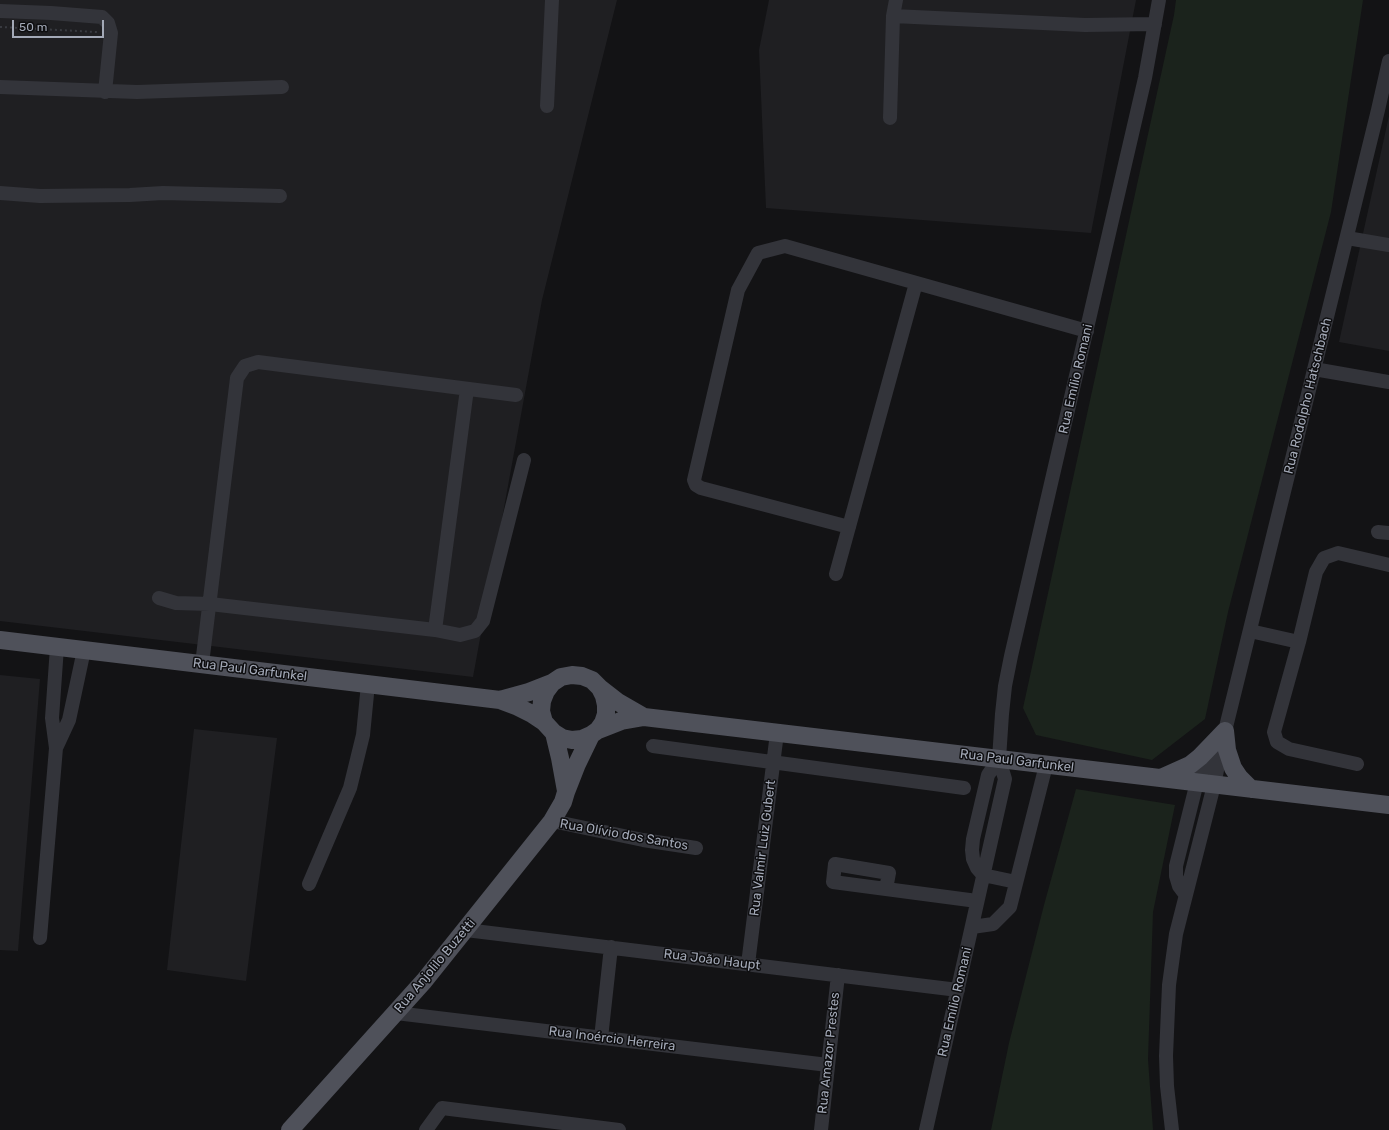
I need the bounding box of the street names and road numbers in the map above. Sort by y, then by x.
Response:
street label: Rua Rodolpho Hatschbach [1281,316,1335,476]
street label: Rua Emílio Romani [1056,323,1096,435]
street label: Rua Paul Garfunkel [192,655,308,685]
street label: Rua Paul Garfunkel [959,746,1075,776]
street label: Rua Valmir Luiz Gubert [747,779,779,917]
street label: Rua Olívio dos Santos [559,816,689,854]
street label: Rua Anjolilo Buzetti [391,916,479,1016]
street label: Rua João Haupt [663,946,761,974]
street label: Rua Emílio Romani [935,946,975,1058]
street label: Rua Amazor Prestes [815,991,843,1115]
street label: Rua Inoércio Herreira [548,1023,676,1055]

